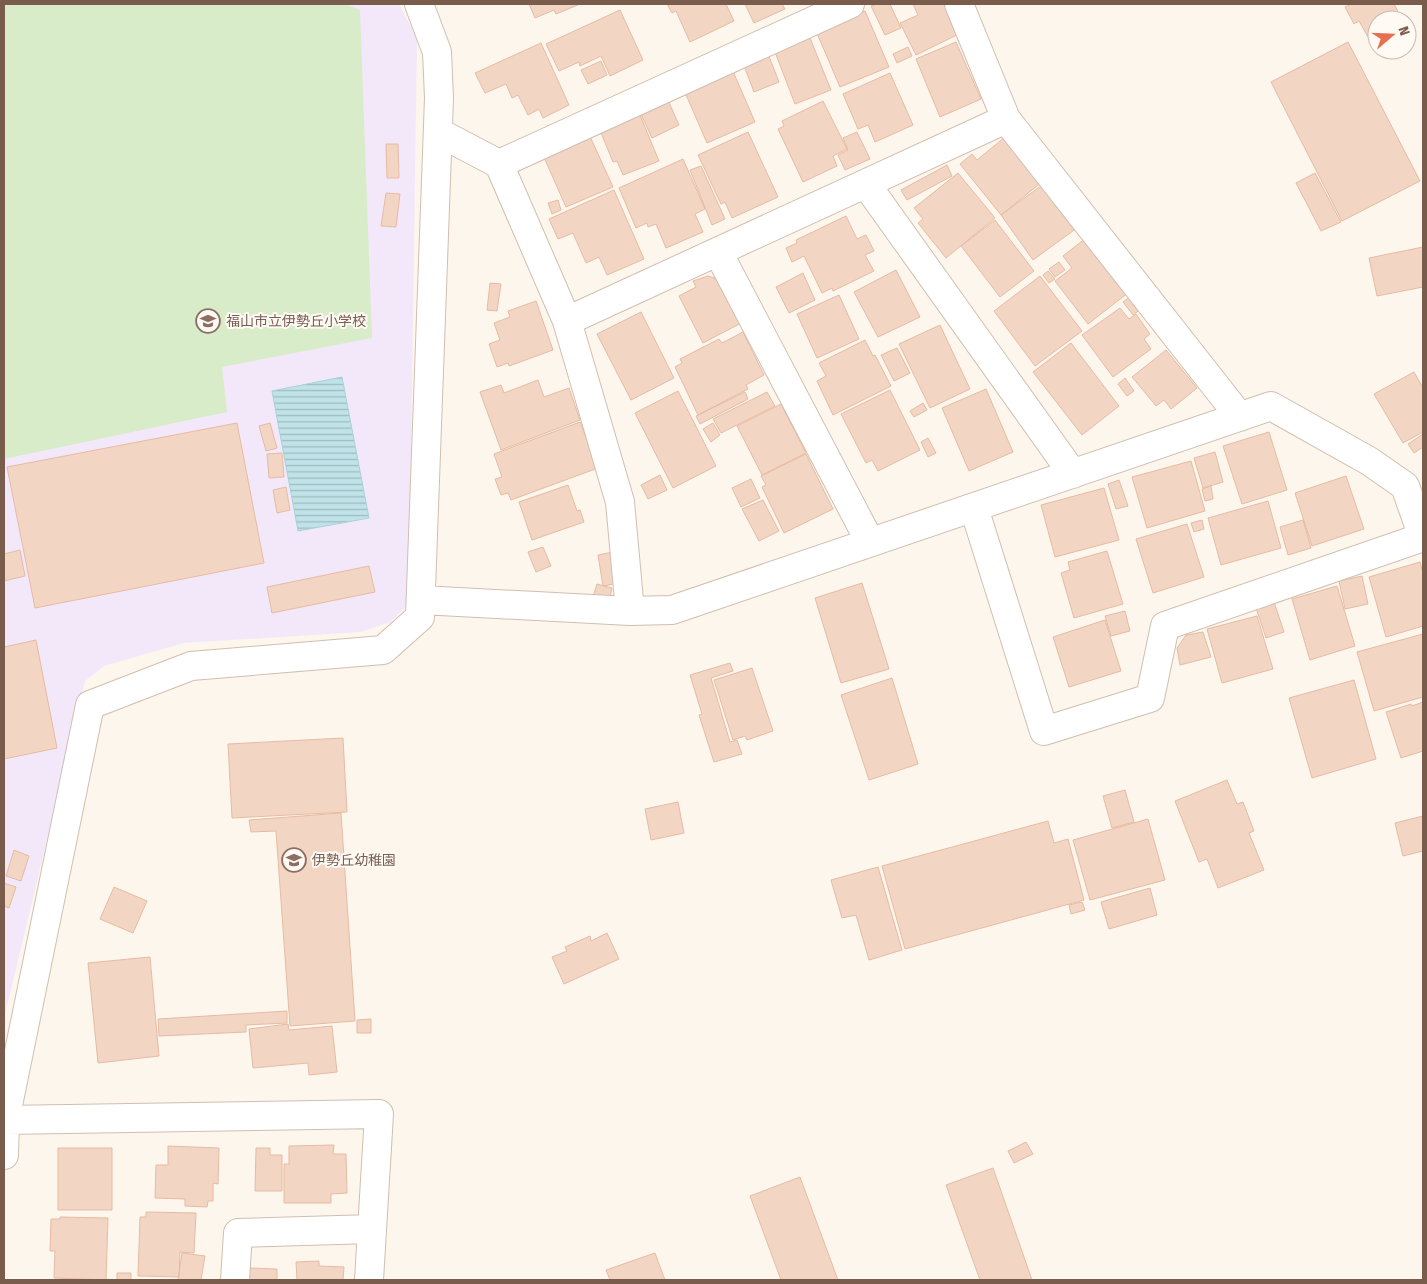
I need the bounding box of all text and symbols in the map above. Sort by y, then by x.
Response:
north arrow [1367,10,1417,60]
text: N [1394,24,1413,38]
school or university icon: 福山市立伊勢丘小学校 [195,308,221,334]
place label: 福山市立伊勢丘小学校 [226,313,366,330]
school or university icon: 伊勢丘幼稚園 [281,847,307,873]
place label: 伊勢丘幼稚園 [312,852,396,869]

